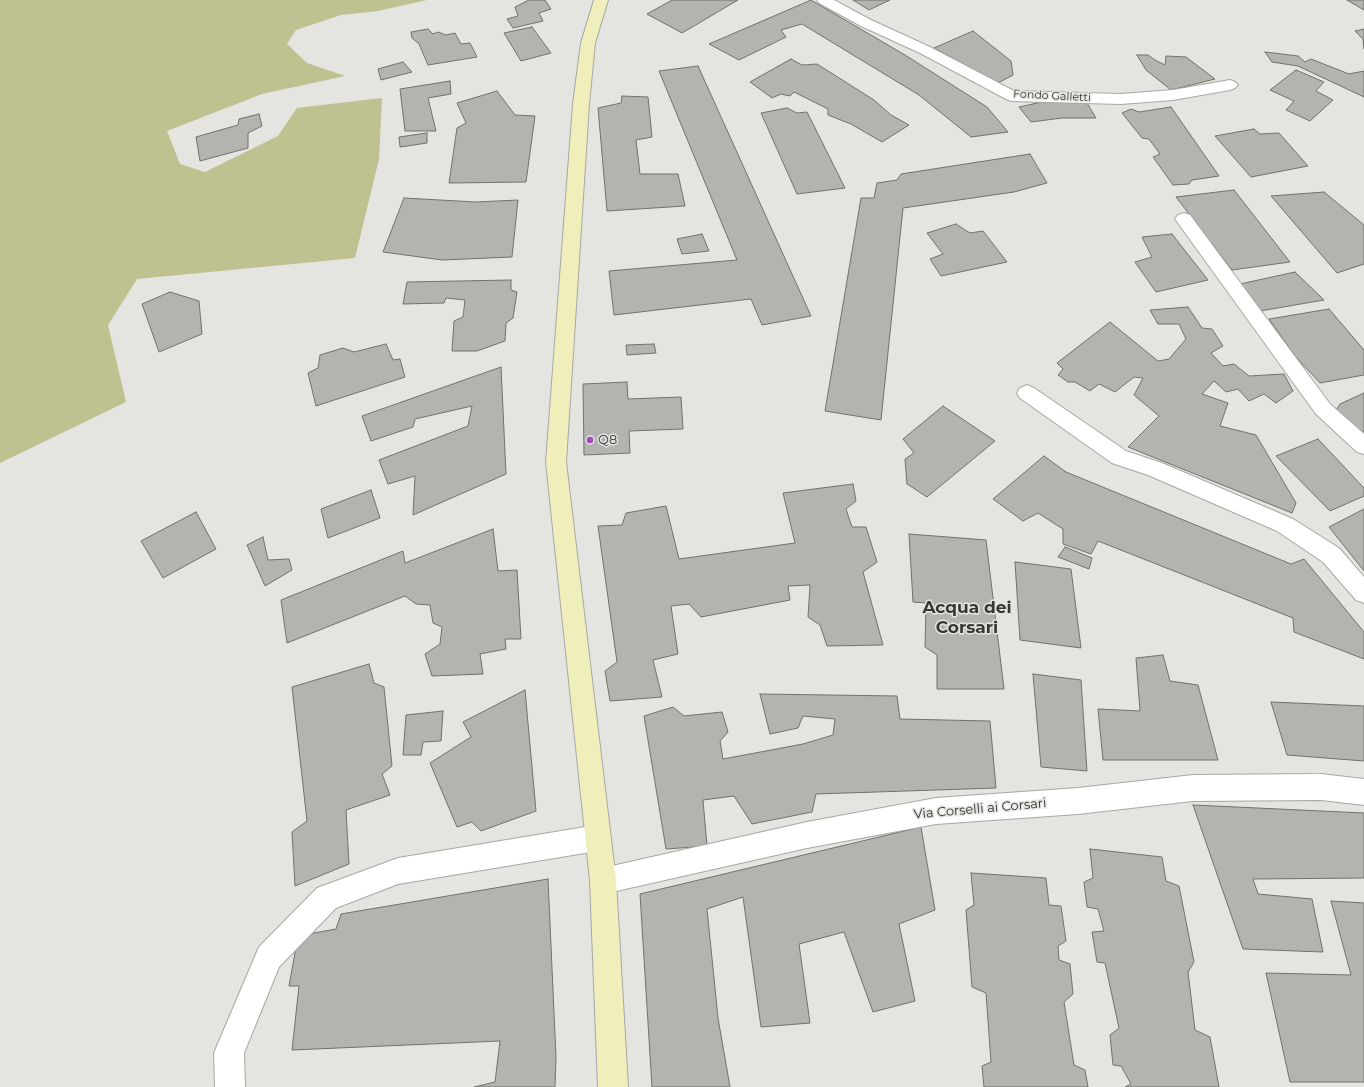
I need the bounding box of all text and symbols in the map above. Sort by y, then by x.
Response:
street label: Fondo Galletti [1013,87,1091,105]
place label: Q8 [598,432,617,448]
marker: Q8 [585,435,595,445]
district label: Acqua dei Corsari [922,598,1012,638]
street label: Via Corselli ai Corsari [913,795,1047,823]

